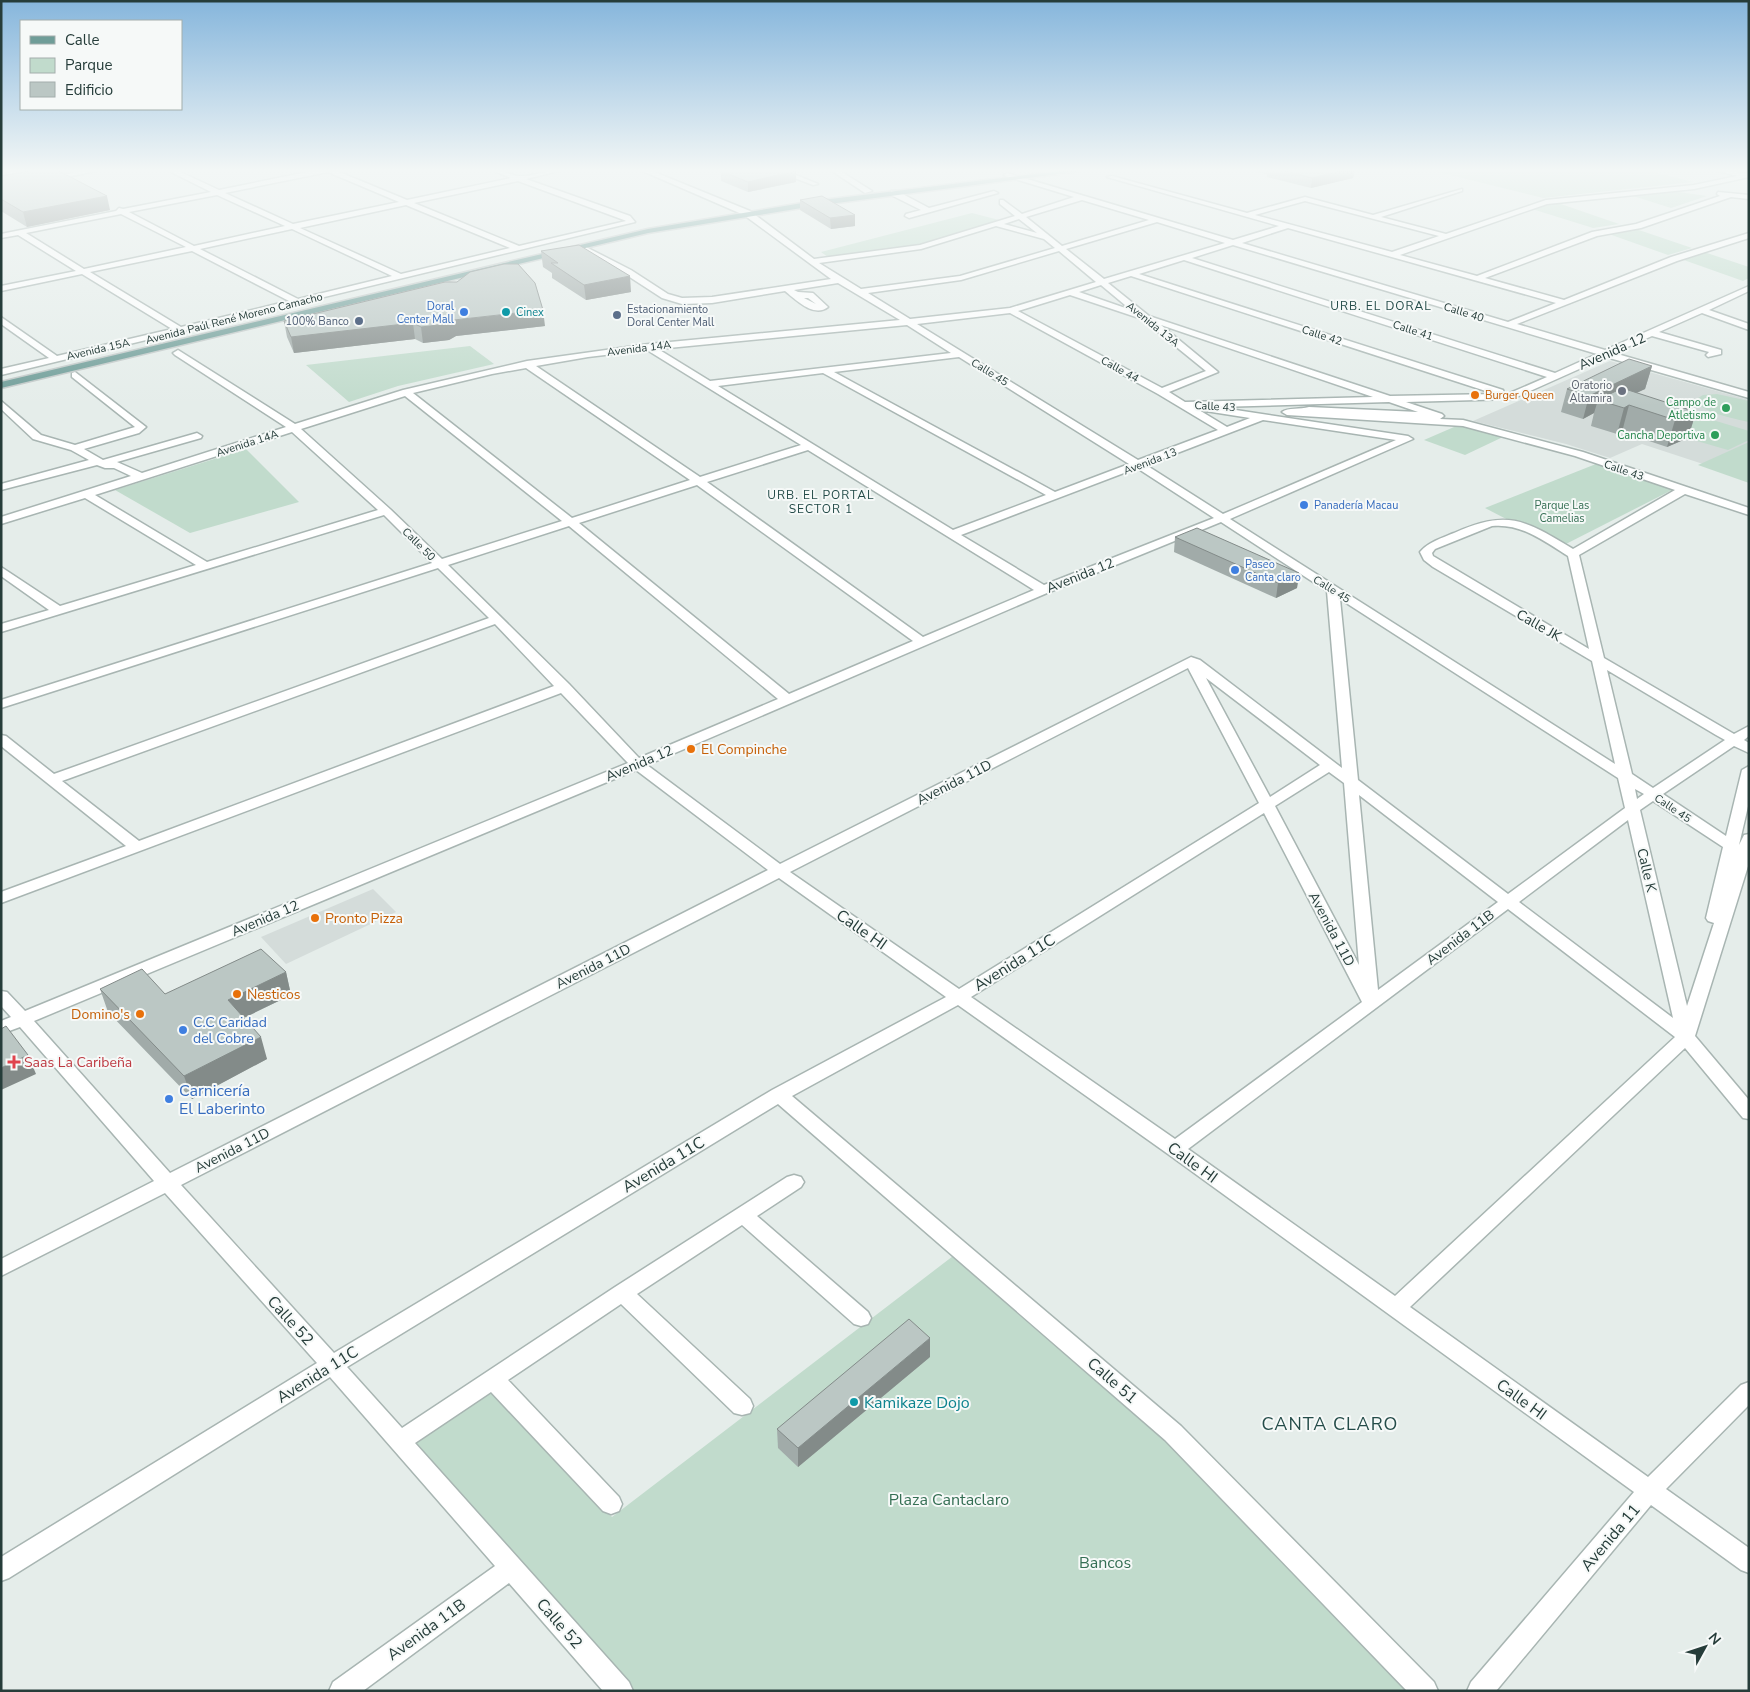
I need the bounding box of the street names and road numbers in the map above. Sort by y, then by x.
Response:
street label: Avenida Paúl René Moreno Camacho [144,289,324,348]
street label: Avenida 13A [1123,298,1182,350]
street label: Calle 40 [1442,299,1486,326]
street label: Calle 41 [1391,317,1435,344]
street label: Calle 42 [1300,322,1344,349]
street label: Avenida 12 [1576,328,1649,375]
street label: Avenida 15A [65,335,131,364]
street label: Avenida 14A [606,337,672,360]
street label: Calle 44 [1098,353,1142,386]
street label: Calle 45 [968,355,1012,390]
street label: Calle 43 [1194,398,1236,415]
street label: Avenida 14A [214,426,280,461]
street label: Avenida 13 [1121,444,1179,479]
street label: Calle 43 [1602,457,1646,484]
street label: Calle 50 [399,524,439,565]
street label: Avenida 12 [1043,553,1117,598]
street label: Calle 45 [1310,572,1354,607]
street label: Calle JK [1513,605,1565,646]
street label: Avenida 12 [603,741,676,786]
street label: Avenida 11D [913,755,995,810]
street label: Calle 45 [1651,791,1694,826]
street label: Calle K [1632,846,1661,894]
street label: Avenida 11D [1304,889,1359,970]
street label: Avenida 12 [229,896,302,941]
street label: Calle HI [832,904,891,955]
street label: Avenida 11B [1422,905,1498,969]
street label: Avenida 11C [969,929,1060,997]
street label: Avenida 11D [552,939,634,994]
street label: Avenida 11D [191,1123,273,1178]
street label: Avenida 11C [618,1131,709,1198]
street label: Calle HI [1163,1137,1222,1189]
street label: Calle 52 [262,1291,319,1350]
street label: Avenida 11C [272,1341,363,1409]
street label: Calle 51 [1082,1353,1142,1409]
street label: Calle HI [1492,1374,1551,1426]
street label: Avenida 11 [1576,1499,1645,1576]
street label: Avenida 11B [383,1594,471,1666]
street label: Calle 52 [531,1594,587,1654]

